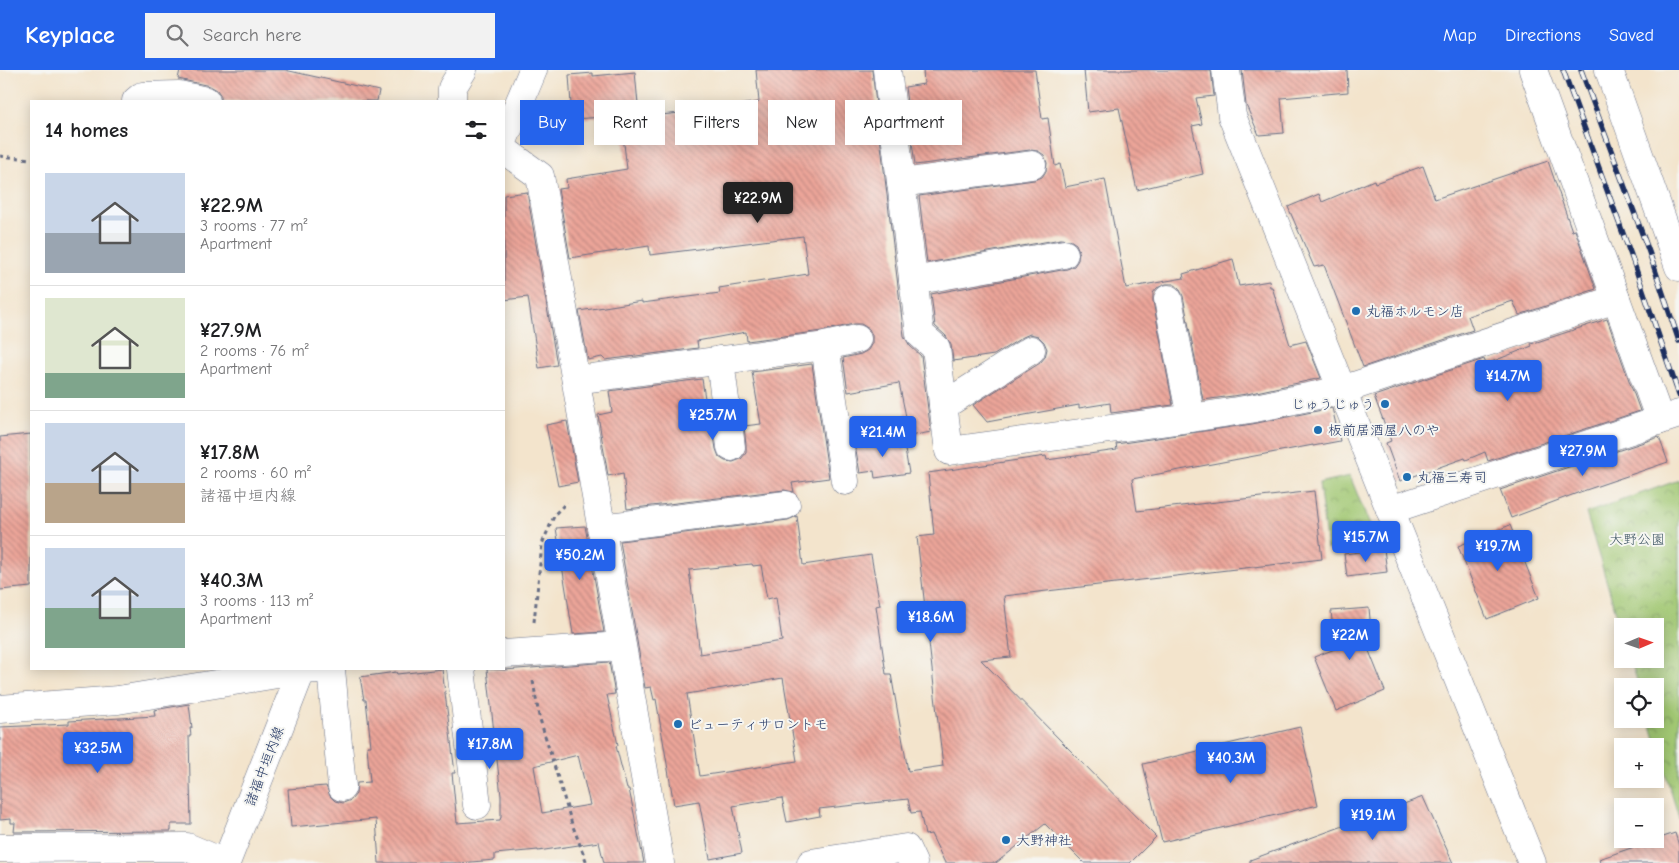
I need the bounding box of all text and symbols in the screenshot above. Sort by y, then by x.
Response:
search box [145,13,495,58]
text: Keyplace [25,21,115,49]
icon: search [163,21,191,49]
text: Search here [203,24,302,46]
text: Map [1443,25,1477,46]
text: Directions [1505,25,1581,46]
text: Saved [1609,25,1654,46]
chip: Buy [520,100,584,145]
chip: Rent [594,100,665,145]
chip: Filters [675,100,758,145]
chip: New [768,100,835,145]
chip: Apartment [845,100,962,145]
icon: filters [462,116,490,144]
text: 14 homes [45,118,128,142]
pin: ¥22.9M [717,182,799,224]
text: ¥22.9M [734,189,782,207]
icon: home [85,193,145,253]
text: ¥22.9M [200,193,263,217]
text: 3 rooms · 77 m² [200,217,308,235]
text: Apartment [200,235,272,253]
place label: 丸福ホルモン店 [1366,303,1464,320]
marker: 丸福ホルモン店 [1350,305,1362,317]
icon: home [85,318,145,378]
text: ¥27.9M [200,318,262,342]
text: 2 rooms · 76 m² [200,342,309,360]
text: Apartment [200,360,272,378]
pin: ¥14.7M [1467,360,1549,402]
text: ¥14.7M [1486,367,1530,385]
place label: じゅうじゅう [1291,396,1375,413]
pin: ¥25.7M [672,398,754,441]
marker: じゅうじゅう [1379,398,1391,410]
text: ¥25.7M [689,406,737,424]
pin: ¥21.4M [842,416,924,458]
place label: 板前居酒屋八のや [1328,422,1440,439]
text: ¥21.4M [860,423,906,441]
marker: 板前居酒屋八のや [1312,424,1324,436]
pin: ¥27.9M [1542,434,1624,477]
text: ¥17.8M [200,440,260,464]
text: ¥27.9M [1559,442,1607,460]
icon: home [85,443,145,503]
text: 2 rooms · 60 m² [200,464,311,482]
place label: 丸福三寿司 [1417,469,1487,486]
marker: 丸福三寿司 [1401,471,1413,483]
text: 諸福中垣内線 [200,487,296,505]
pin: ¥15.7M [1325,520,1407,563]
text: ¥15.7M [1343,528,1389,546]
pin: ¥19.7M [1457,530,1539,572]
park label: 大野公園 [1609,531,1665,548]
text: ¥19.7M [1475,537,1521,555]
pin: ¥50.2M [539,538,621,581]
text: ¥50.2M [555,546,605,564]
icon: home [85,568,145,628]
text: ¥40.3M [200,568,263,592]
text: 3 rooms · 113 m² [200,592,313,610]
pin: ¥18.6M [890,600,972,643]
text: ¥18.6M [908,608,954,626]
text: Apartment [200,610,272,628]
pin: ¥22M [1320,618,1380,661]
north arrow [1614,618,1664,668]
map controls [1614,618,1664,848]
text: ¥22M [1332,626,1368,644]
button: locate [1614,678,1664,728]
place label: ビューティサロントモ [688,716,828,733]
marker: ビューティサロントモ [672,718,684,730]
street label: 諸福中垣内線 [241,724,287,808]
pin: ¥17.8M [449,728,531,770]
pin: ¥32.5M [57,732,139,774]
text: ¥17.8M [467,735,513,753]
button: + [1614,738,1664,788]
text: ¥32.5M [74,739,122,757]
pin: ¥40.3M [1190,742,1272,784]
text: ¥40.3M [1207,749,1255,767]
pin: ¥19.1M [1332,798,1414,841]
button: − [1614,798,1664,848]
text: ¥19.1M [1351,806,1395,824]
place label: 大野神社 [1016,832,1072,849]
marker: 大野神社 [1000,834,1012,846]

